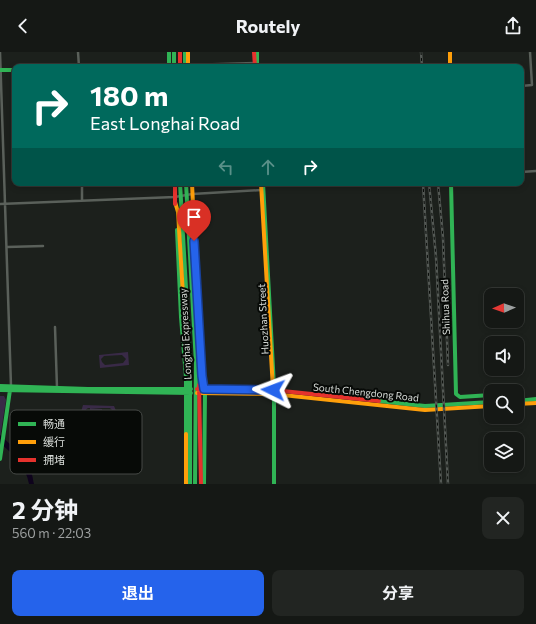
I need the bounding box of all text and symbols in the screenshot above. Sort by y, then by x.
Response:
icon: back [12,15,34,37]
text: Routely [236,15,300,37]
icon: share [502,15,524,37]
text: 180 m [90,78,168,112]
icon: right [24,80,76,132]
text: East Longhai Road [90,112,240,134]
icon: left [215,156,237,178]
icon: ahead [257,156,279,178]
icon: right [299,156,321,178]
pin [177,200,211,241]
icon: arrive [183,206,205,228]
street label: Shihua Road [438,279,452,335]
street label: Huozhan Street [255,283,271,355]
street label: Longhai Expressway [177,288,193,380]
north arrow [484,288,524,328]
map controls [484,288,524,472]
button: sound [484,336,524,376]
position arrow [252,369,294,411]
street label: South Chengdong Road [313,380,420,404]
button: search [484,384,524,424]
legend [10,410,142,474]
text: 畅通 [43,417,65,430]
button: layers [484,432,524,472]
text: 缓行 [43,435,65,448]
text: 拥堵 [43,453,65,466]
text: 2 分钟 [12,495,78,524]
button: close [482,497,524,539]
text: 560 m · 22:03 [12,525,91,541]
button: 退出 [12,570,264,616]
button: 分享 [272,570,524,616]

